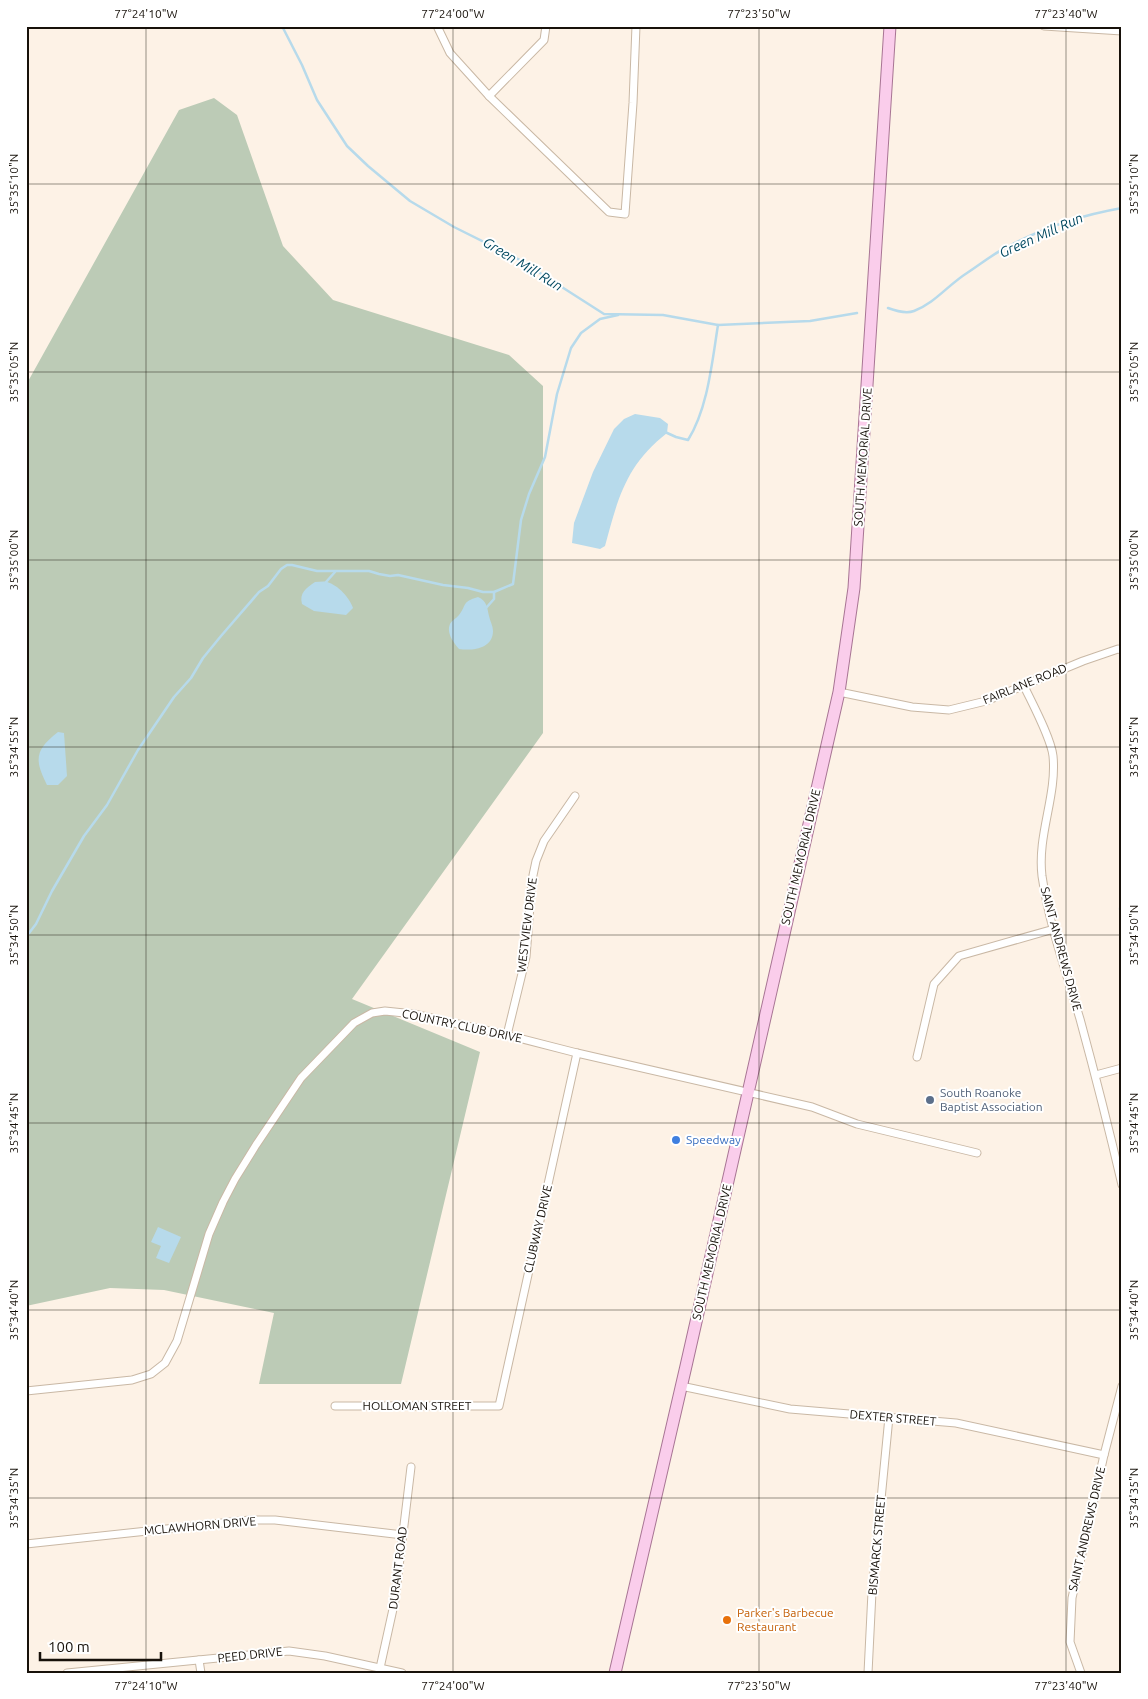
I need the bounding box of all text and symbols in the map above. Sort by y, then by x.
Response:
text: 77°24'10"W [114,7,178,20]
text: 77°24'00"W [421,7,485,20]
text: 77°23'50"W [727,7,791,20]
text: 77°23'40"W [1034,7,1098,20]
text: 35°35'10"N [7,154,20,214]
text: 35°35'10"N [1127,154,1140,214]
water label: Green Mill Run [997,209,1085,261]
water label: Green Mill Run [480,234,566,294]
text: 35°35'05"N [7,342,20,402]
text: 35°35'05"N [1127,342,1140,402]
street label: SOUTH MEMORIAL DRIVE [851,387,874,527]
text: 35°35'00"N [7,530,20,590]
text: 35°35'00"N [1127,530,1140,590]
street label: FAIRLANE ROAD [981,661,1069,706]
text: 35°34'55"N [7,717,20,777]
text: 35°34'55"N [1127,717,1140,777]
street label: SOUTH MEMORIAL DRIVE [779,787,823,926]
street label: WESTVIEW DRIVE [514,876,539,973]
street label: SAINT ANDREWS DRIVE [1039,886,1084,1012]
text: 35°34'50"N [7,905,20,965]
text: 35°34'50"N [1127,905,1140,965]
street label: COUNTRY CLUB DRIVE [401,1006,524,1045]
place label: South Roanoke Baptist Association [940,1086,1043,1113]
text: 35°34'45"N [7,1093,20,1153]
text: 35°34'45"N [1127,1093,1140,1153]
marker: South Roanoke Baptist Association [924,1094,936,1106]
place label: Speedway [686,1133,741,1146]
marker: Speedway [670,1134,682,1146]
street label: SOUTH MEMORIAL DRIVE [690,1182,734,1321]
street label: CLUBWAY DRIVE [521,1183,554,1274]
text: 35°34'40"N [7,1280,20,1340]
text: 35°34'40"N [1127,1280,1140,1340]
street label: HOLLOMAN STREET [363,1399,472,1412]
street label: DEXTER STREET [849,1407,937,1428]
street label: SAINT ANDREWS DRIVE [1066,1465,1107,1593]
text: 35°34'35"N [7,1468,20,1528]
text: 35°34'35"N [1127,1468,1140,1528]
street label: BISMARCK STREET [866,1494,887,1596]
street label: MCLAWHORN DRIVE [143,1514,257,1537]
street label: DURANT ROAD [386,1526,409,1610]
place label: Parker's Barbecue Restaurant [737,1606,834,1633]
marker: Parker's Barbecue Restaurant [721,1614,733,1626]
scale bar [40,1629,161,1661]
text: 100 m [48,1638,90,1655]
street label: PEED DRIVE [217,1645,283,1664]
text: 77°24'10"W [114,1679,178,1692]
text: 77°24'00"W [421,1679,485,1692]
text: 77°23'50"W [727,1679,791,1692]
text: 77°23'40"W [1034,1679,1098,1692]

